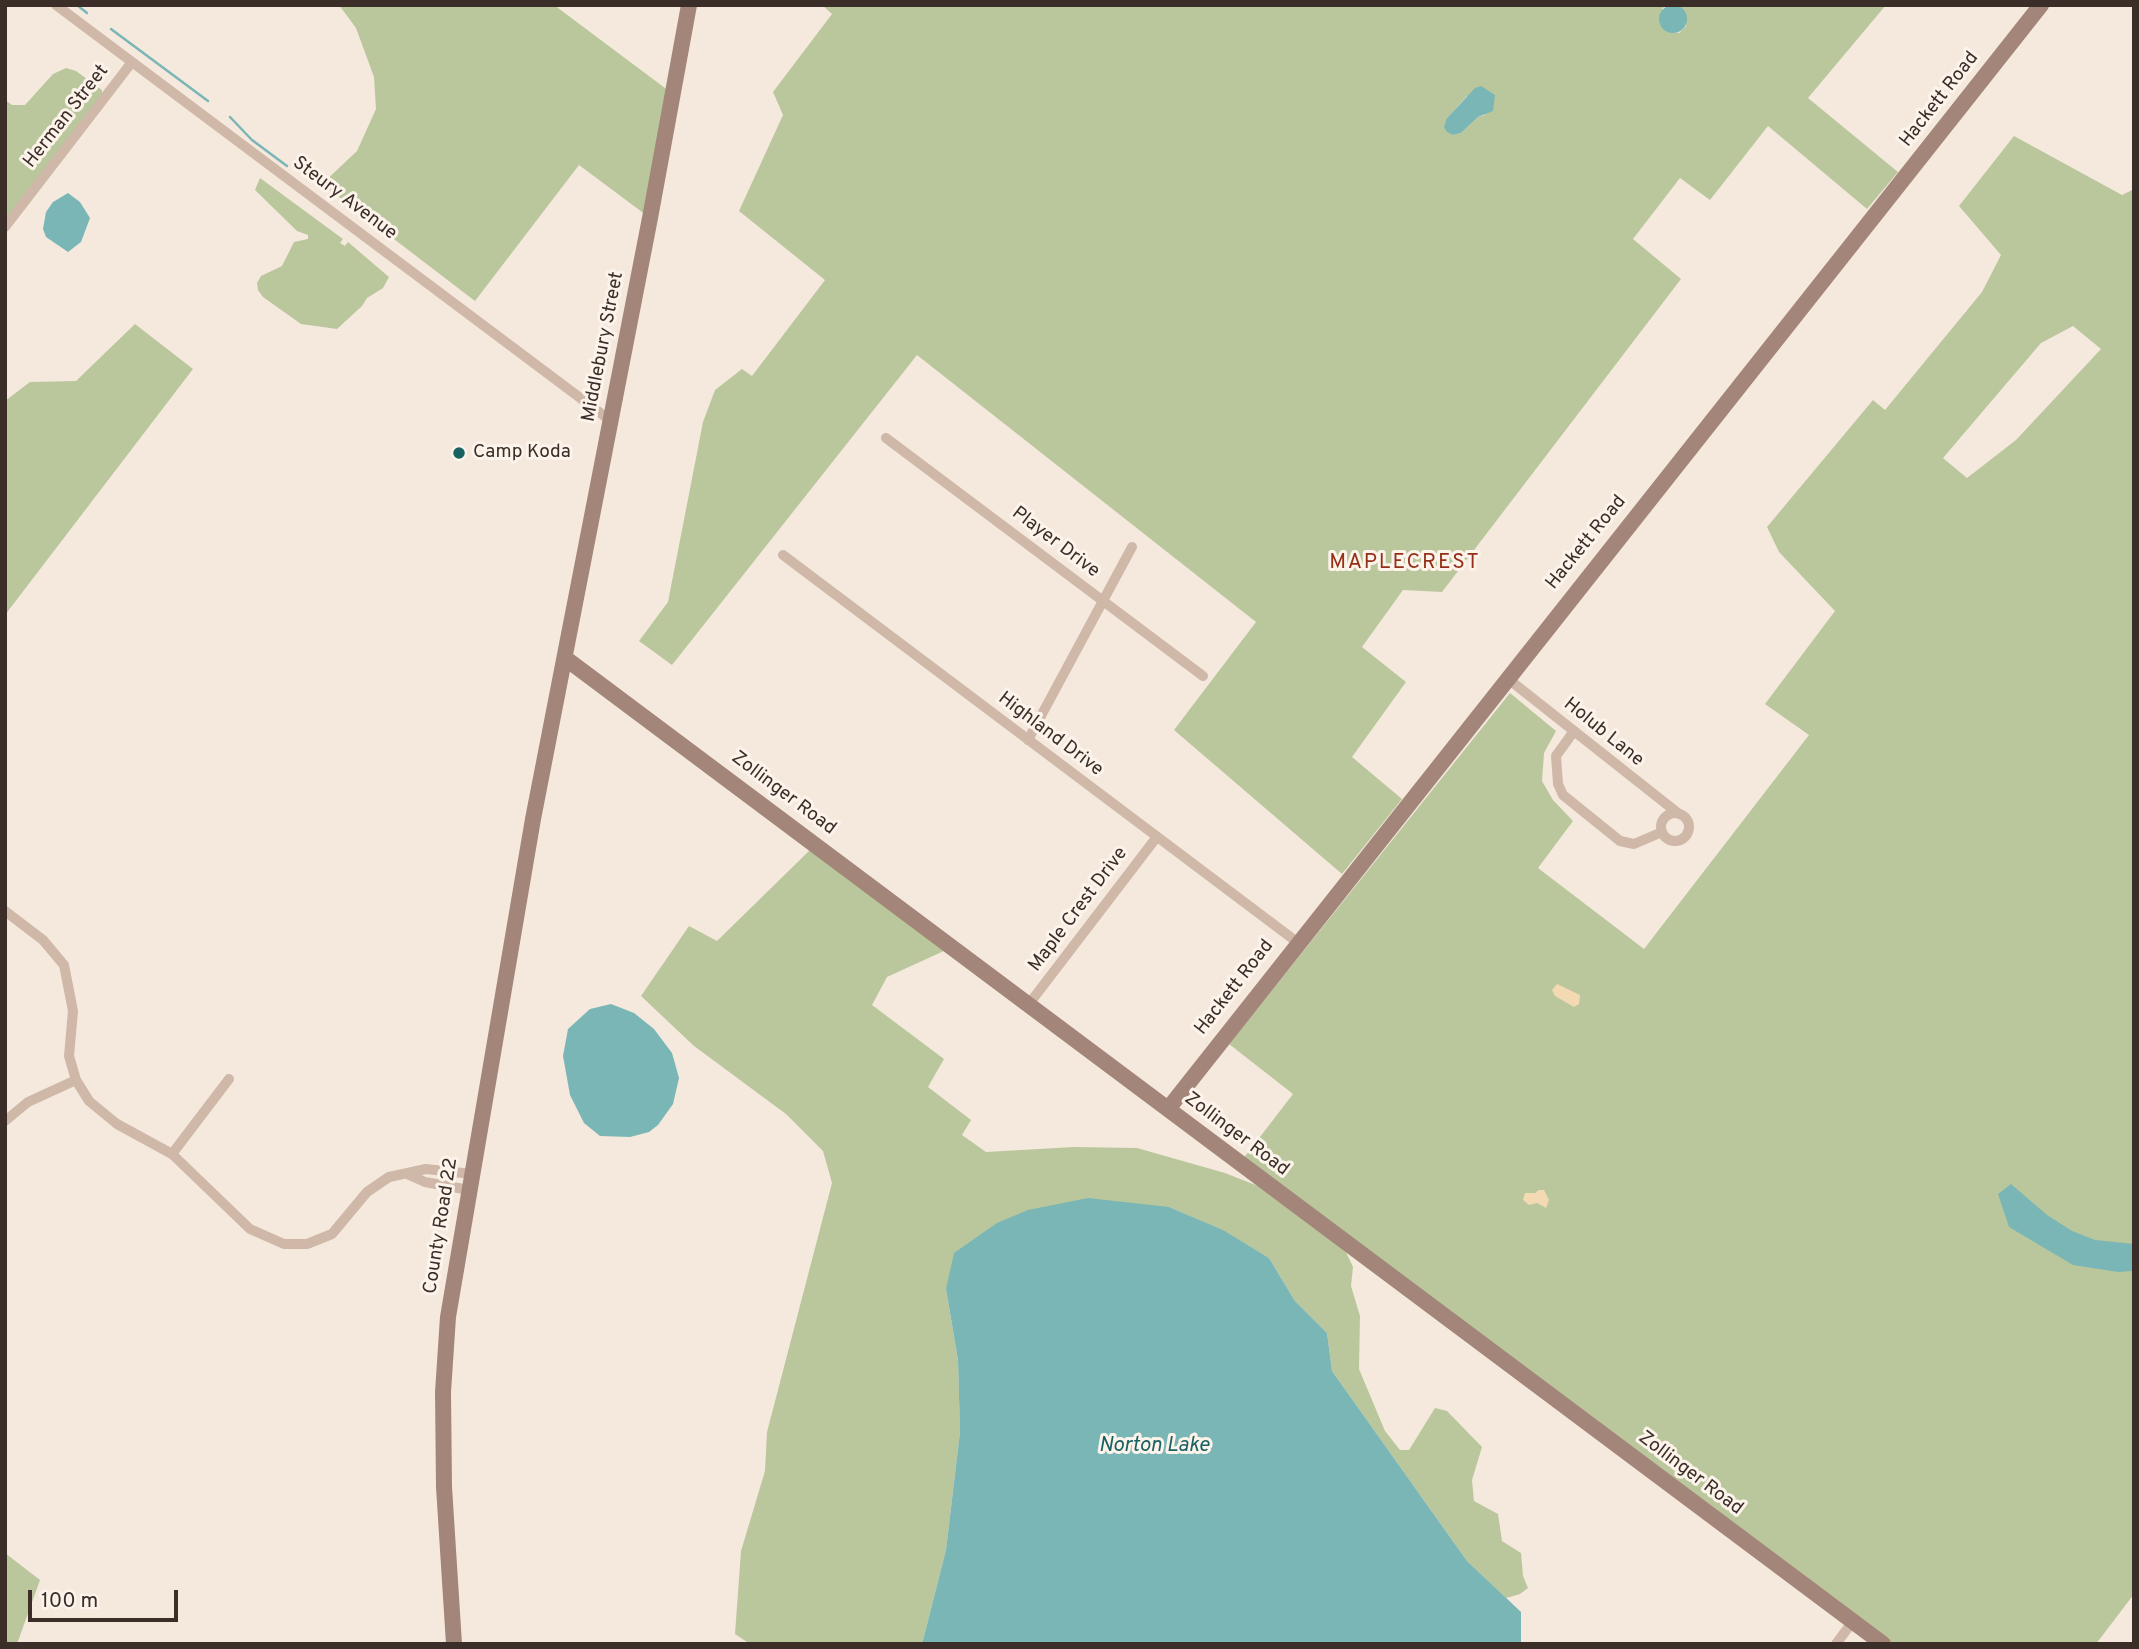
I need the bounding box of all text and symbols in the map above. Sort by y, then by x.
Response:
street label: Hackett Road [1896,48,1984,152]
street label: Herman Street [20,61,114,173]
street label: Steury Avenue [287,152,401,246]
street label: Middlebury Street [578,270,630,424]
place label: Camp Koda [473,442,571,464]
marker: Camp Koda [451,445,467,461]
street label: Hackett Road [1542,491,1632,595]
street label: Player Drive [1007,503,1103,583]
district label: MAPLECREST [1331,551,1479,577]
street label: Highland Drive [993,688,1107,782]
street label: Holub Lane [1558,694,1648,772]
street label: Zollinger Road [726,747,840,841]
street label: Maple Crest Drive [1025,843,1133,977]
street label: Hackett Road [1191,936,1279,1040]
street label: Zollinger Road [1179,1088,1293,1182]
street label: County Road 22 [420,1156,464,1296]
street label: Zollinger Road [1633,1427,1747,1521]
water label: Norton Lake [1099,1434,1209,1460]
scale bar [32,1576,182,1620]
text: 100 m [41,1588,98,1615]

